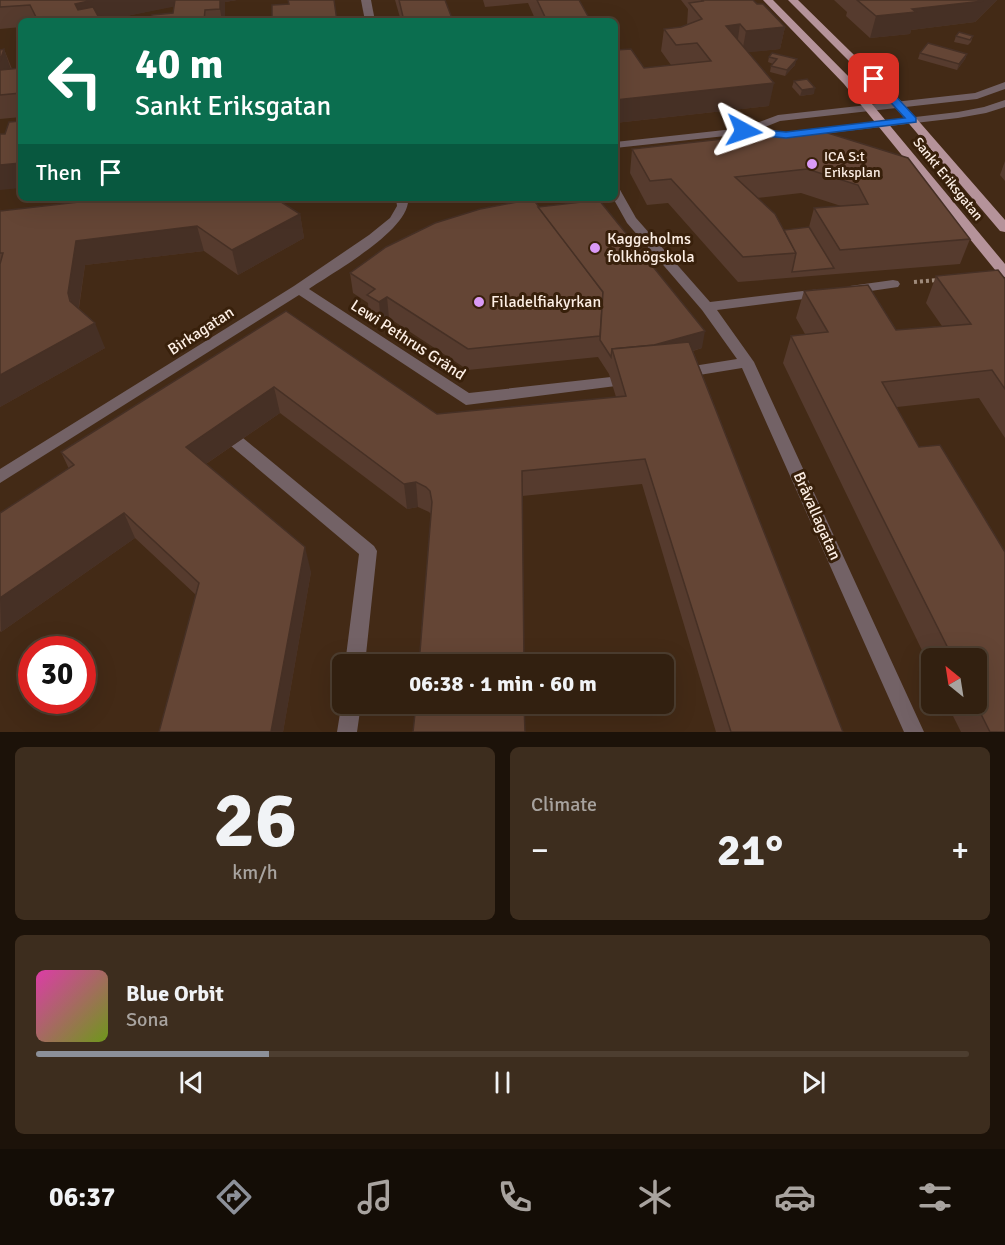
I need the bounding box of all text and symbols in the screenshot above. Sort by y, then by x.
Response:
text: 40 m [135,39,224,90]
icon: left [36,42,114,120]
pin [848,53,899,104]
icon: arrive [857,62,890,95]
text: Sankt Eriksgatan [135,90,331,123]
position arrow [712,99,776,163]
street label: Sankt Eriksgatan [909,134,987,224]
place label: ICA S:t Eriksplan [824,148,881,181]
icon: arrive [94,156,127,189]
marker: ICA S:t Eriksplan [805,157,819,171]
text: Then [36,159,82,186]
place label: Kaggeholms folkhögskola [607,229,695,267]
marker: Kaggeholms folkhögskola [588,241,602,255]
place label: Filadelfiakyrkan [491,292,601,312]
street label: Lewi Pethrus Gränd [347,295,469,385]
marker: Filadelfiakyrkan [472,295,486,309]
street label: Birkagatan [164,302,238,360]
street label: Bråvallagatan [789,469,845,563]
speed limit sign: 30 [18,636,96,714]
north arrow [921,648,987,714]
map controls [921,648,987,714]
text: 06:38 · 1 min · 60 m [409,670,597,697]
text: 26 [213,773,297,869]
text: Climate [531,792,597,817]
text: 21° [717,823,783,878]
text: − [531,830,549,871]
text: + [951,830,969,871]
text: km/h [232,860,278,885]
text: Blue Orbit [126,980,224,1007]
text: Sona [126,1007,169,1032]
icon: previous [175,1066,208,1099]
icon: pause [486,1066,519,1099]
icon: next [797,1066,830,1099]
icon: directions [213,1176,255,1218]
icon: music [354,1176,396,1218]
icon: phone [494,1176,536,1218]
icon: climate [634,1176,676,1218]
icon: car [774,1176,816,1218]
icon: filters [914,1176,956,1218]
text: 06:37 [49,1181,115,1214]

